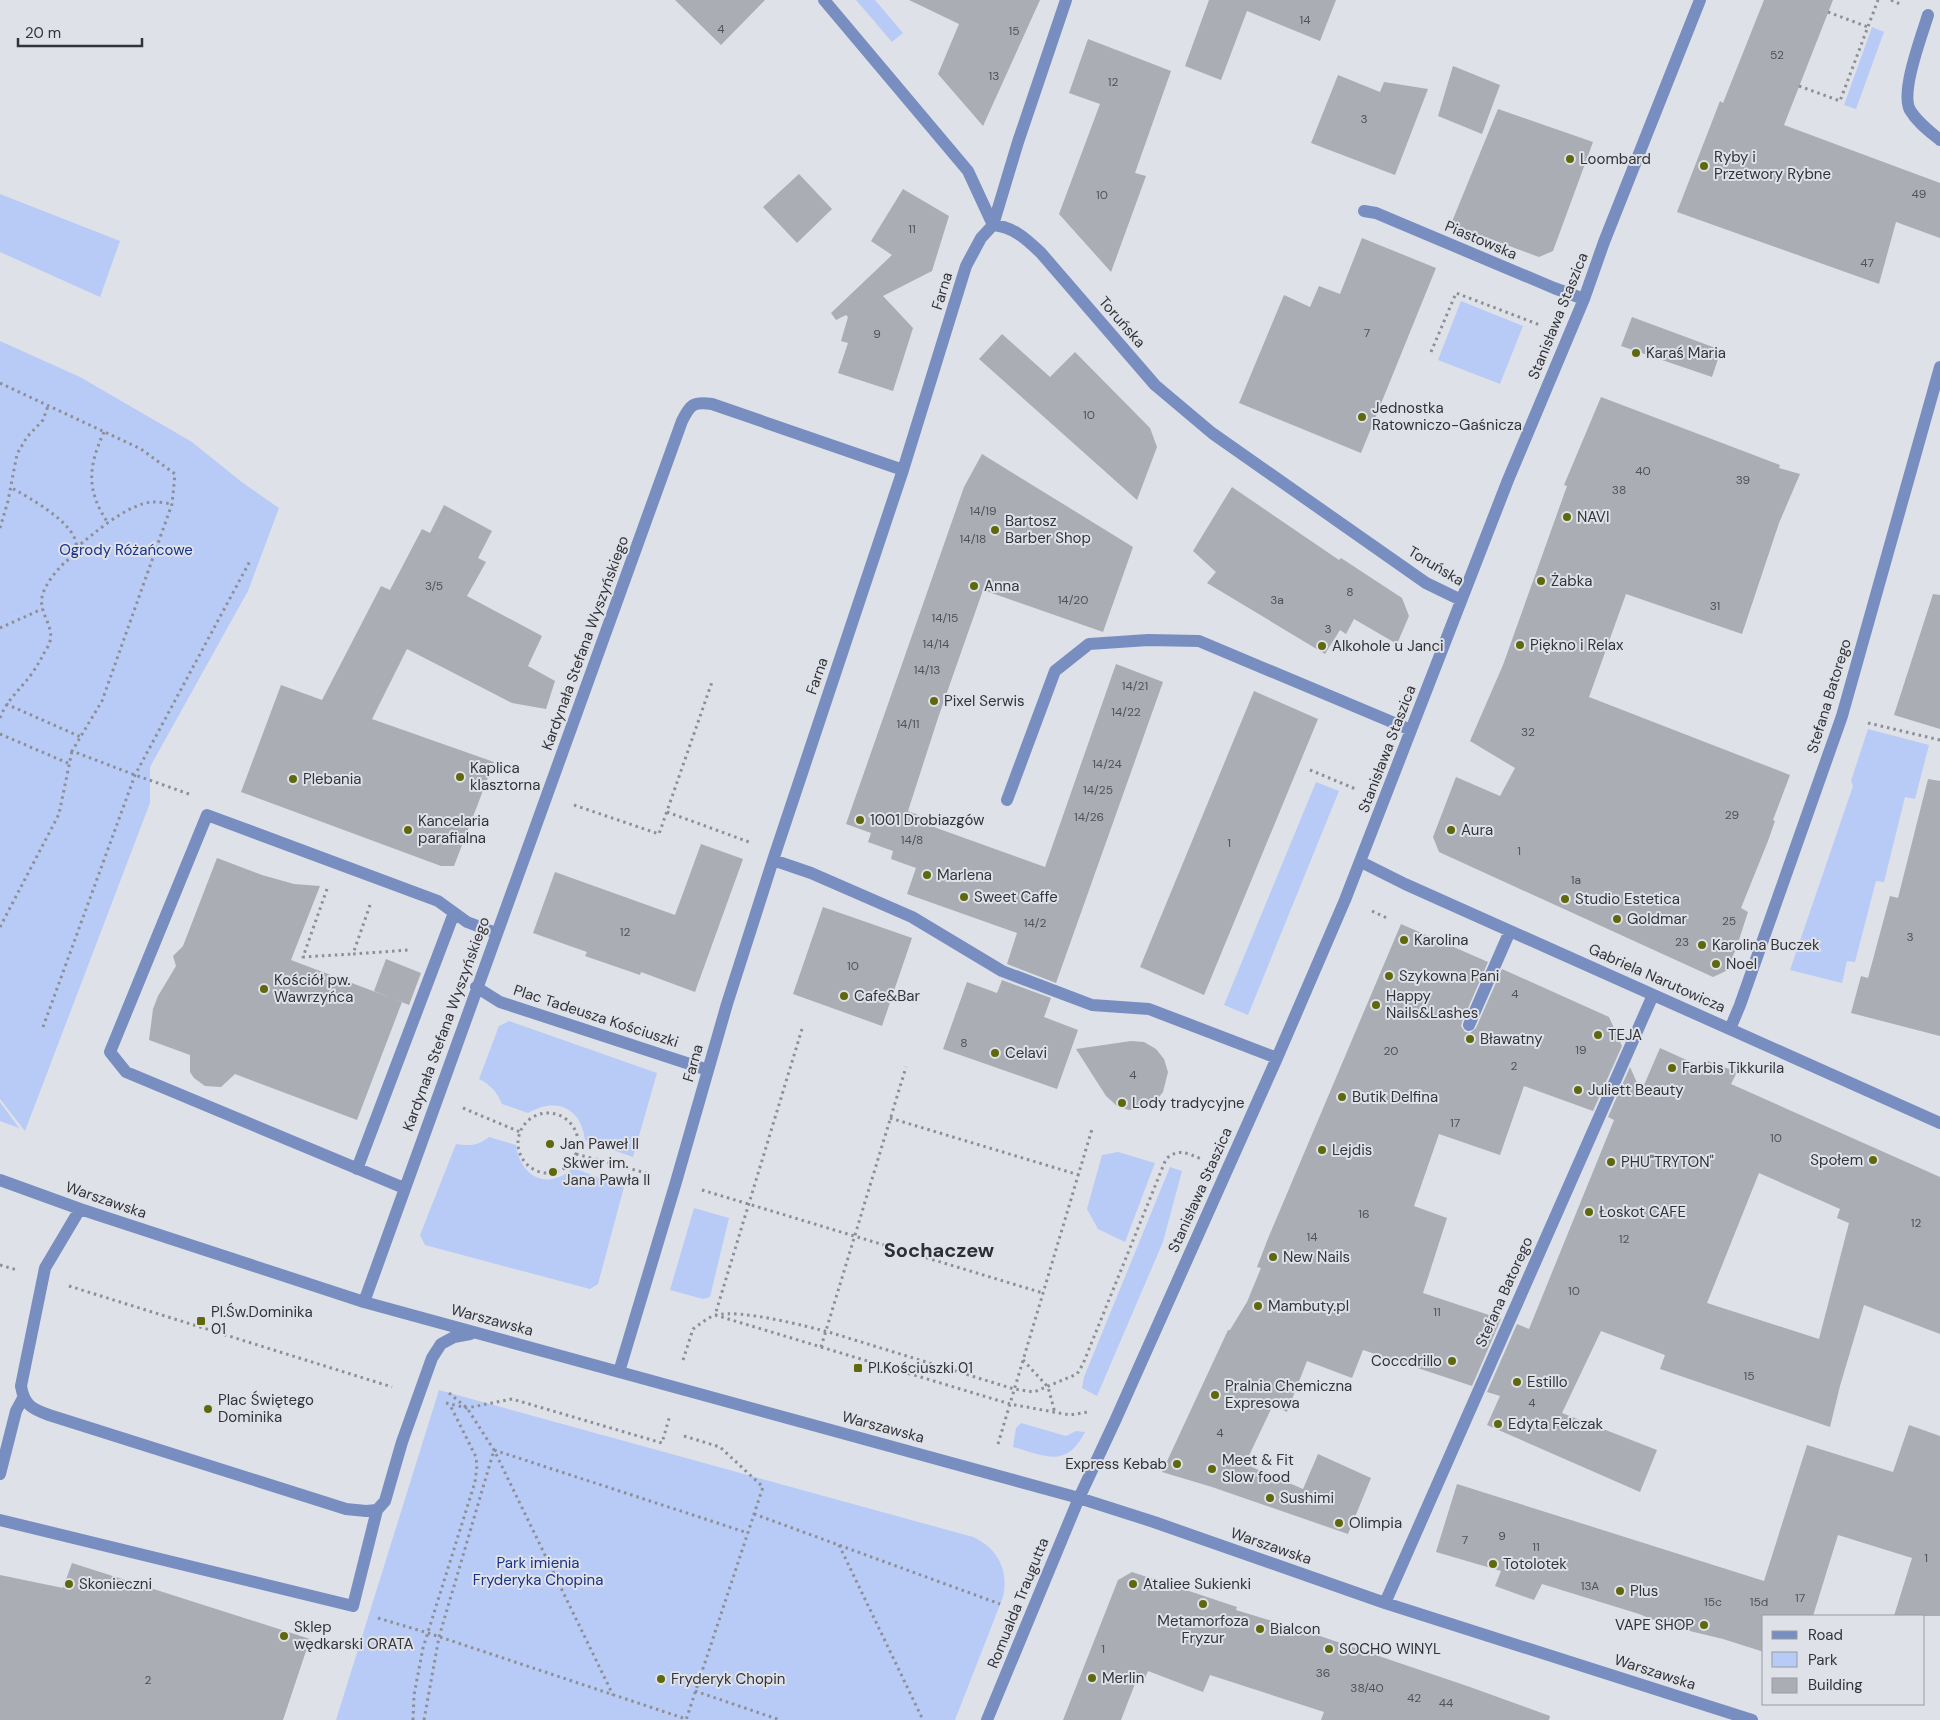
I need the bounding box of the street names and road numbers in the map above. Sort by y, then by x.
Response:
street label: Piastowska [1442,216,1520,264]
street label: Stanisława Staszica [1523,250,1593,382]
street label: Farna [927,270,957,312]
street label: Toruńska [1094,292,1150,352]
street label: Kardynała Stefana Wyszyńskiego [537,533,633,753]
street label: Toruńska [1404,541,1468,591]
street label: Stefana Batorego [1802,636,1856,756]
street label: Farna [801,655,833,697]
street label: Stanisława Staszica [1353,682,1421,816]
street label: Kardynała Stefana Wyszyńskiego [398,914,494,1134]
street label: Gabriela Narutowicza [1585,939,1729,1017]
street label: Plac Tadeusza Kościuszki [511,980,681,1052]
street label: Farna [678,1042,708,1084]
street label: Stanisława Staszica [1163,1124,1237,1256]
street label: Warszawska [63,1177,149,1223]
street label: Stefana Batorego [1471,1234,1537,1350]
street label: Warszawska [449,1299,535,1341]
street label: Warszawska [840,1406,926,1448]
street label: Warszawska [1228,1523,1314,1569]
street label: Romualda Traugutta [983,1535,1053,1671]
street label: Warszawska [1612,1649,1698,1695]

